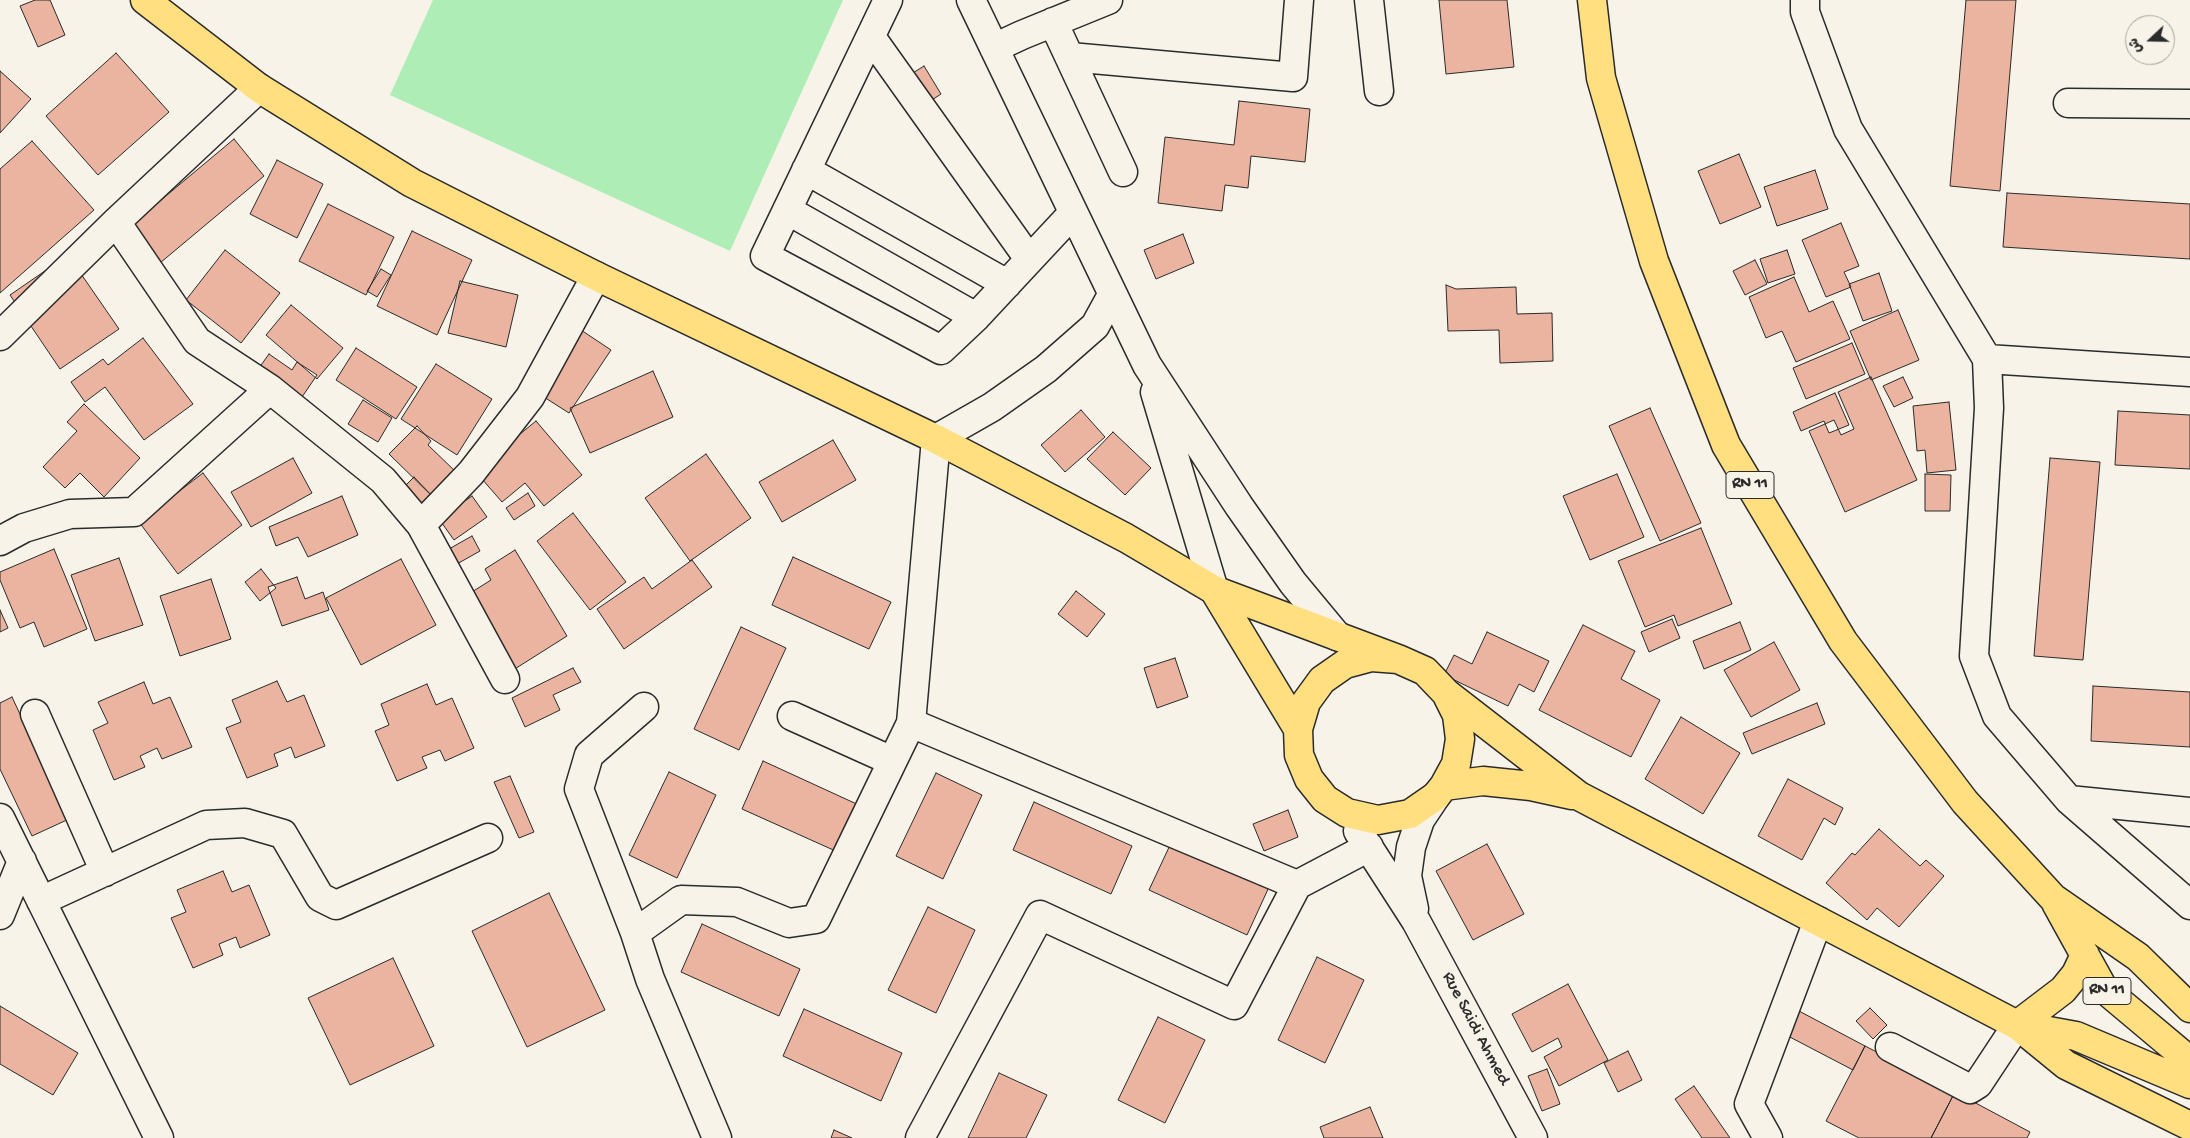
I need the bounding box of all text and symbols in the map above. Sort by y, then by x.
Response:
north arrow [2125,15,2175,65]
text: ش [2126,35,2147,55]
road number: RN 11 [1726,472,1774,498]
street label: Rue Saidi Ahmed [1436,969,1514,1089]
road number: RN 11 [2083,978,2131,1004]

